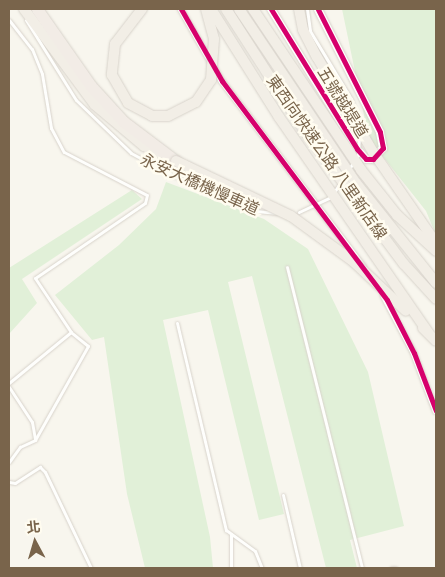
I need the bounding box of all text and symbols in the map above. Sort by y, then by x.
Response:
street label: 五號越堤道 [314,63,372,141]
street label: 東西向快速公路 八里新店線 [263,71,391,243]
street label: 永安大橋機慢車道 [138,149,262,219]
north arrow [10,517,60,567]
text: 北 [26,517,41,537]

